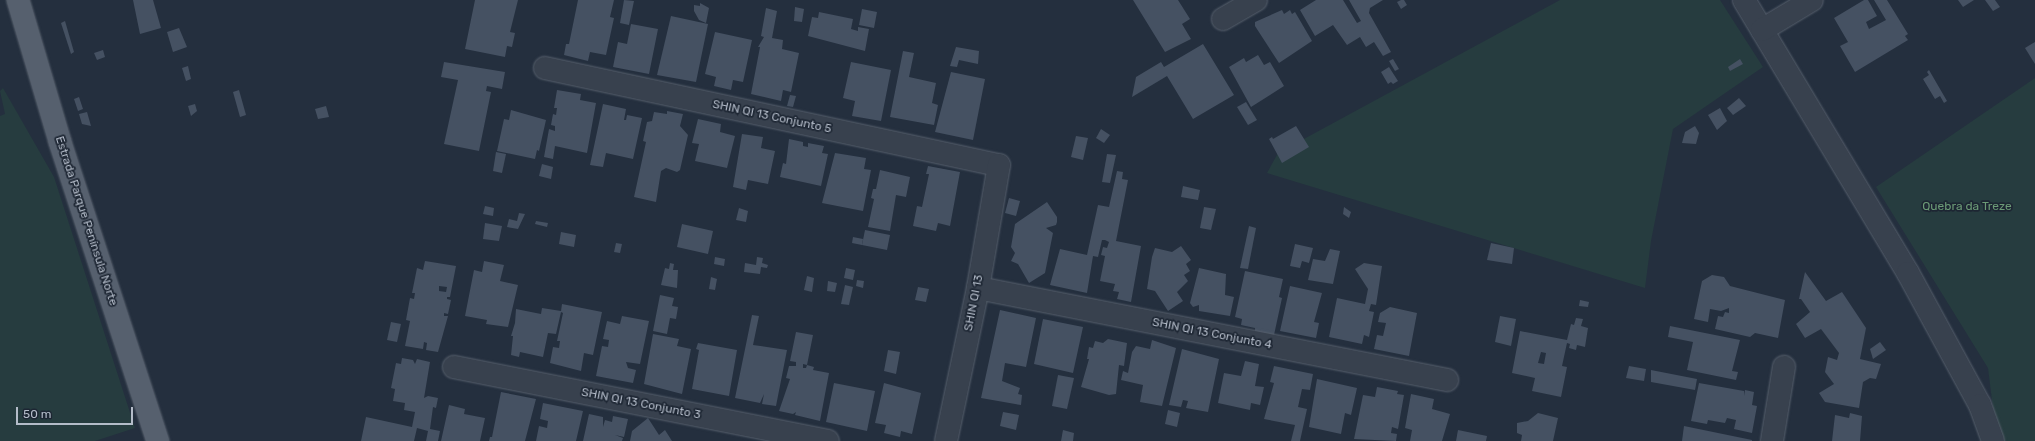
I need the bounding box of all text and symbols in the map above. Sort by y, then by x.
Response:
street label: SHIN QI 13 Conjunto 5 [711,97,833,137]
street label: Estrada Parque Península Norte [52,134,120,308]
park label: Quebra da Treze [1922,200,2012,214]
street label: SHIN QI 13 [961,274,987,332]
street label: SHIN QI 13 Conjunto 4 [1151,315,1273,353]
street label: SHIN QI 13 Conjunto 3 [580,385,702,423]
scale bar [18,399,135,425]
text: 50 m [23,407,51,421]

